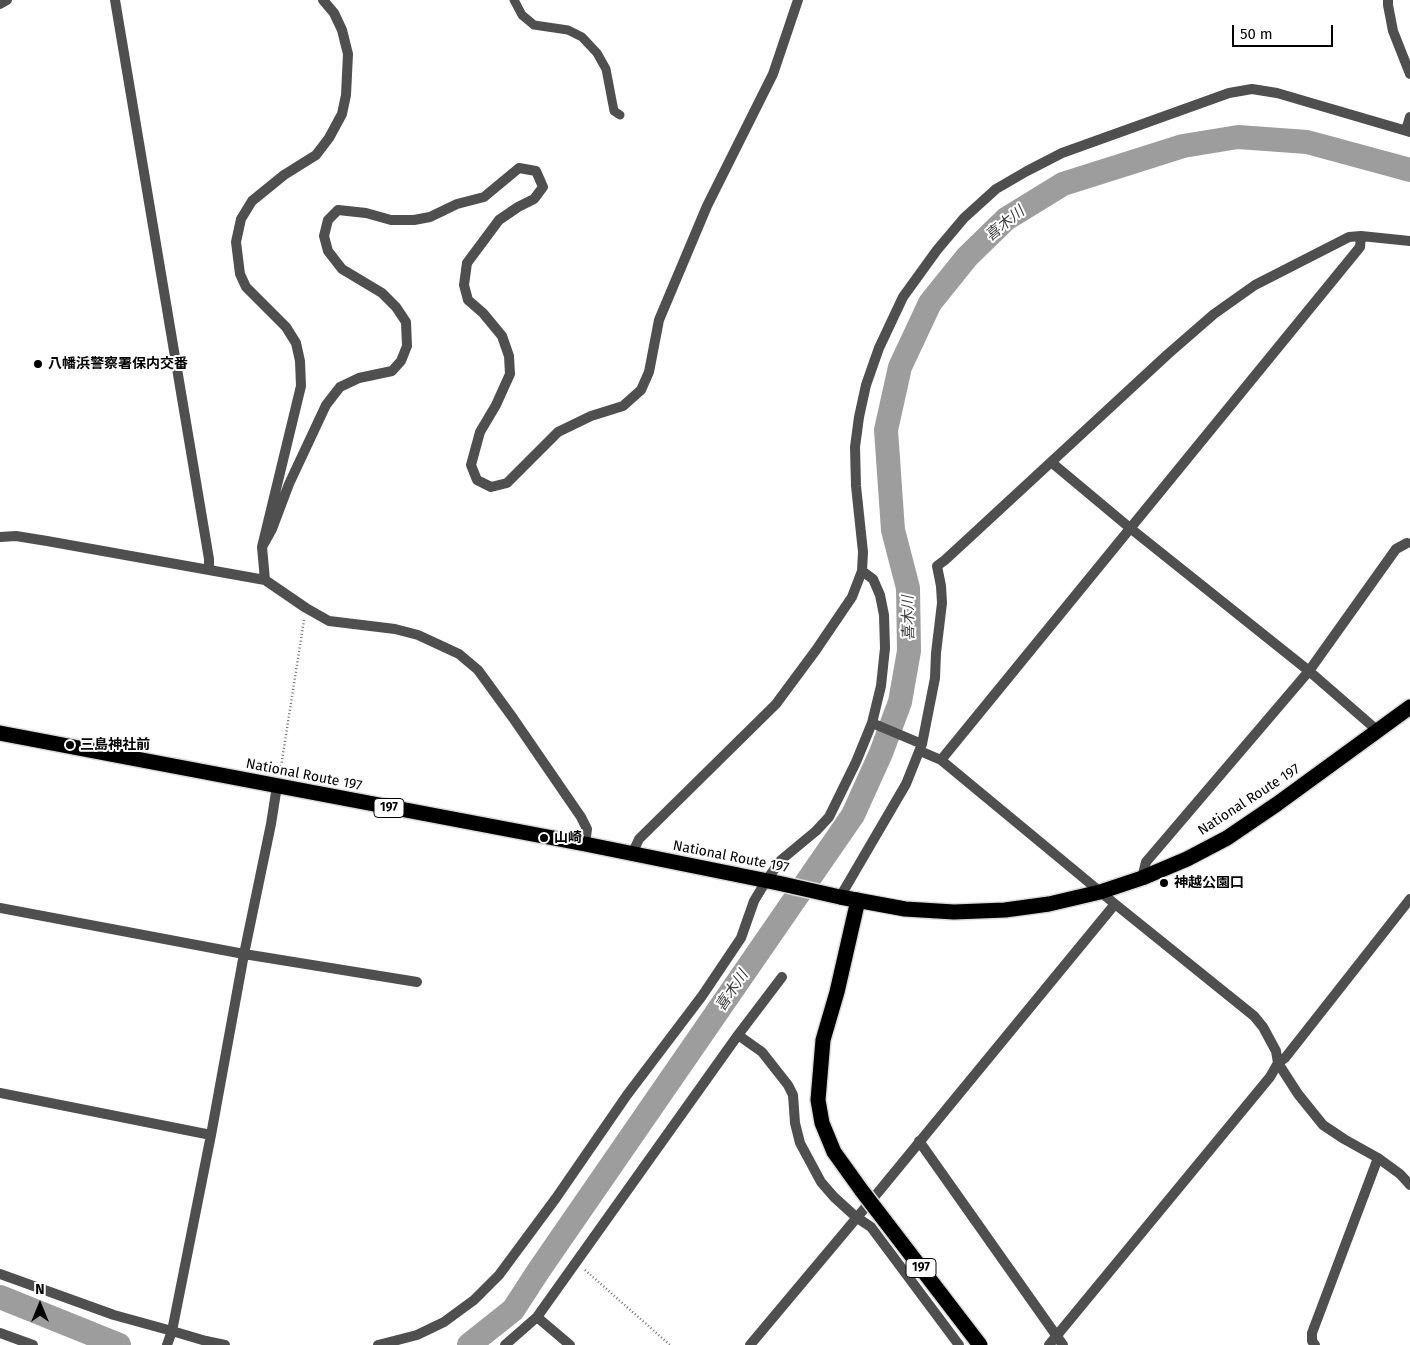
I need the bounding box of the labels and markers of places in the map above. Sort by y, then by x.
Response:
place label: 八幡浜警察署保内交番 [48,356,188,372]
marker: 八幡浜警察署保内交番 [32,358,44,370]
place label: 三島神社前 [80,737,150,753]
marker: 三島神社前 [64,739,76,751]
place label: 山崎 [554,830,582,846]
marker: 山崎 [538,832,550,844]
place label: 神越公園口 [1174,875,1244,891]
marker: 神越公園口 [1158,877,1170,889]

